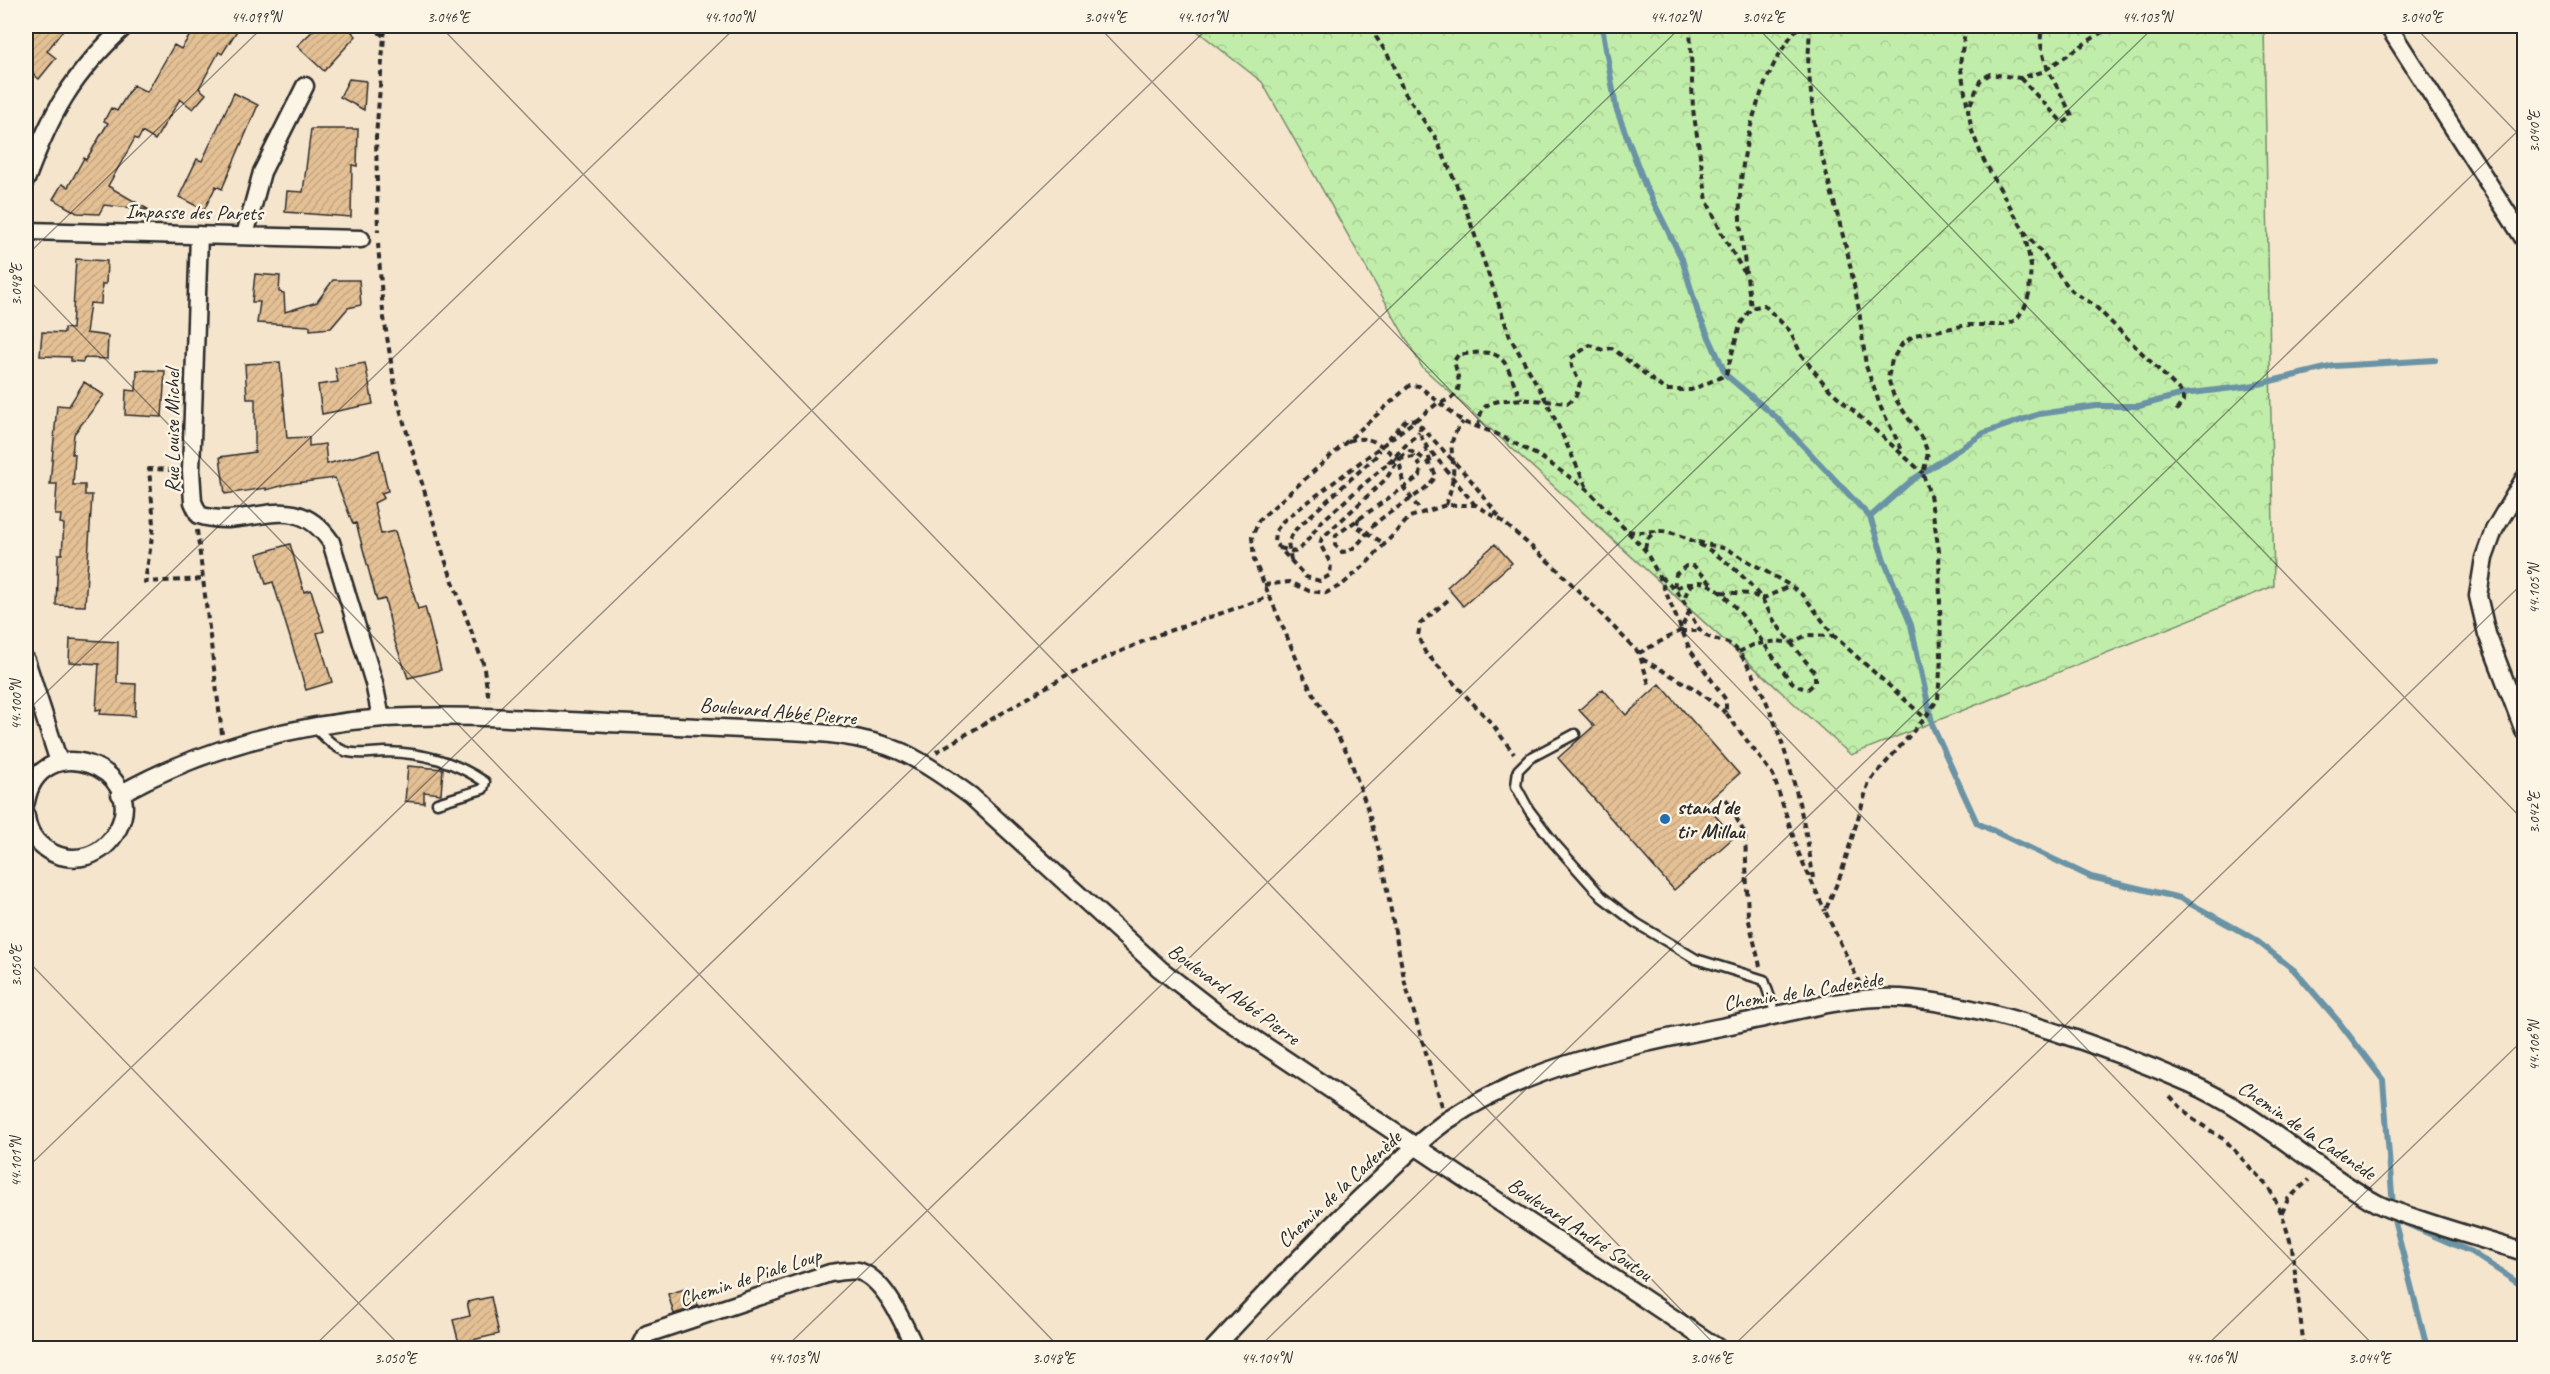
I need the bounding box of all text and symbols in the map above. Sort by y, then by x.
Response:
text: 44.099°N [231,8,284,27]
text: 3.046°E [427,8,471,27]
text: 44.100°N [704,8,757,27]
text: 3.044°E [1084,8,1128,27]
text: 44.101°N [1177,8,1230,27]
text: 44.102°N [1650,8,1703,27]
text: 3.042°E [1742,8,1786,27]
text: 44.103°N [2122,8,2175,27]
text: 3.040°E [2400,8,2444,27]
text: 3.040°E [2525,109,2544,153]
street label: Impasse des Parets [125,198,265,226]
text: 3.048°E [7,262,26,306]
street label: Rue Louise Michel [159,366,185,493]
text: 44.105°N [2525,561,2544,614]
text: 44.100°N [7,677,26,730]
street label: Boulevard Abbé Pierre [699,691,858,731]
text: 3.042°E [2525,790,2544,834]
place label: stand de tir Millau [1677,794,1747,844]
marker: stand de tir Millau [1658,812,1672,826]
street label: Boulevard Abbé Pierre [1163,937,1306,1051]
text: 3.050°E [7,943,26,987]
street label: Chemin de la Cadenède [1722,965,1886,1016]
text: 44.106°N [2525,1018,2544,1071]
street label: Chemin de la Cadenède [2233,1074,2383,1187]
street label: Chemin de la Cadenède [1271,1123,1408,1253]
text: 44.101°N [7,1134,26,1187]
street label: Boulevard André Soutou [1503,1171,1658,1288]
street label: Chemin de Piale Loup [676,1241,826,1312]
text: 3.050°E [374,1349,418,1368]
text: 44.103°N [768,1349,821,1368]
text: 3.048°E [1032,1349,1076,1368]
text: 44.104°N [1241,1349,1294,1368]
text: 3.046°E [1690,1349,1734,1368]
text: 44.106°N [2186,1349,2239,1368]
text: 3.044°E [2348,1349,2392,1368]

